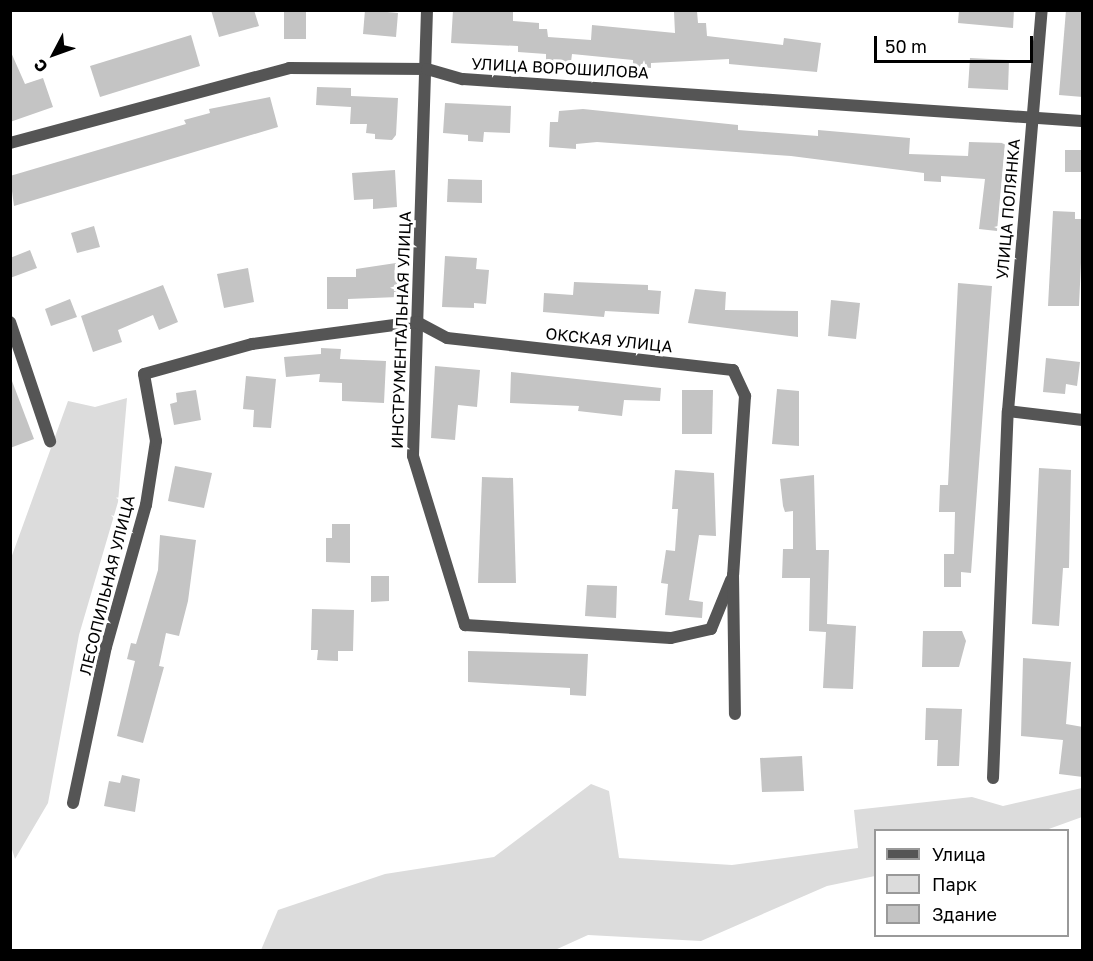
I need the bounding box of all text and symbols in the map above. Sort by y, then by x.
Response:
north arrow [24,24,84,84]
scale bar [877,24,1036,62]
text: 50 m [885,35,927,57]
street label: УЛИЦА ВОРОШИЛОВА [471,54,649,82]
text: С [29,55,52,77]
street label: УЛИЦА ПОЛЯНКА [992,138,1024,280]
street label: ИНСТРУМЕНТАЛЬНАЯ УЛИЦА [387,211,415,449]
street label: ОКСКАЯ УЛИЦА [545,324,673,356]
street label: ЛЕСОПИЛЬНАЯ УЛИЦА [75,493,139,677]
legend [874,829,1069,937]
text: Улица [932,843,986,865]
text: Парк [932,873,977,895]
text: Здание [932,903,997,925]

